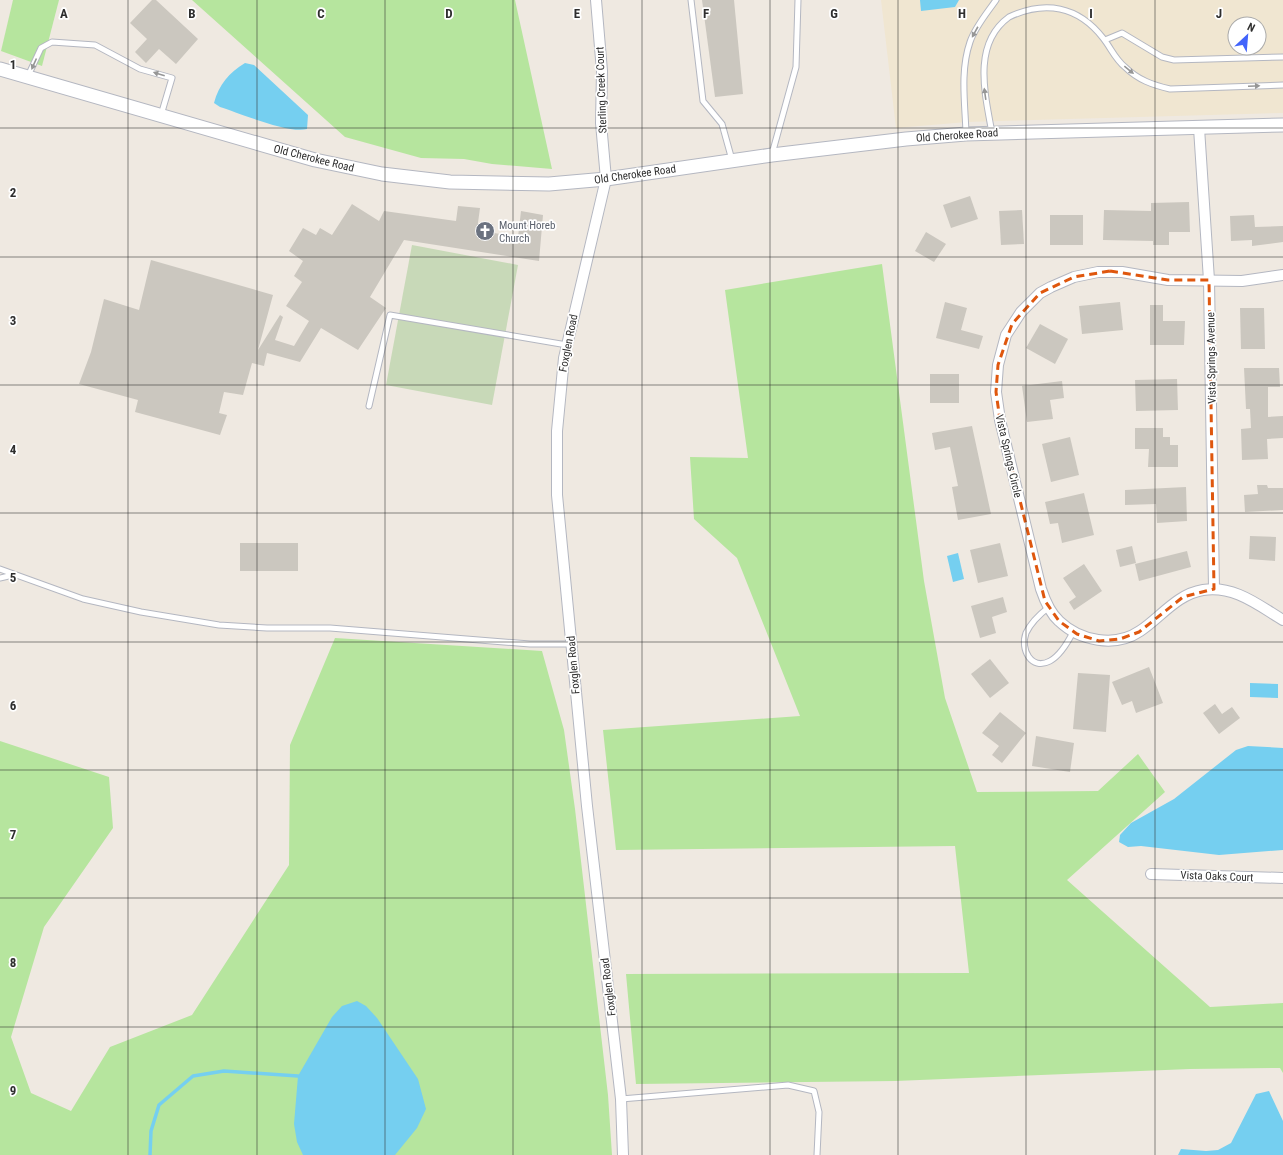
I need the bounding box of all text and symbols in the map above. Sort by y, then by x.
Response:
text: A [60,6,68,21]
text: B [188,6,196,21]
text: C [317,6,325,21]
text: D [445,6,453,21]
text: E [574,6,581,21]
text: F [703,6,709,21]
text: G [830,6,838,21]
text: H [958,6,966,21]
text: I [1089,6,1093,21]
text: J [1216,6,1222,21]
north arrow [1227,16,1267,56]
text: N [1245,20,1257,35]
one-way arrow [972,27,978,38]
street label: Sterling Creek Court [593,46,610,134]
text: 1 [10,57,16,72]
one-way arrow [31,58,37,69]
one-way arrow [1123,66,1134,75]
one-way arrow [153,71,165,77]
one-way arrow [1248,83,1261,89]
one-way arrow [982,88,988,100]
street label: Old Cherokee Road [915,126,999,145]
street label: Old Cherokee Road [272,142,355,175]
street label: Old Cherokee Road [593,162,677,187]
text: 2 [10,185,17,200]
place label: Mount Horeb Church [499,219,555,245]
church icon: Mount Horeb Church [474,220,496,242]
street label: Vista Springs Avenue [1204,312,1219,404]
text: 3 [10,313,16,328]
street label: Foxglen Road [557,313,580,373]
street label: Vista Springs Circle [993,413,1024,499]
text: 4 [10,442,17,457]
text: 5 [10,570,17,585]
street label: Foxglen Road [564,635,583,695]
text: 6 [10,698,17,713]
text: 7 [10,827,17,842]
street label: Vista Oaks Court [1180,869,1254,884]
text: 8 [10,955,16,970]
street label: Foxglen Road [598,957,619,1017]
text: 9 [10,1083,16,1098]

